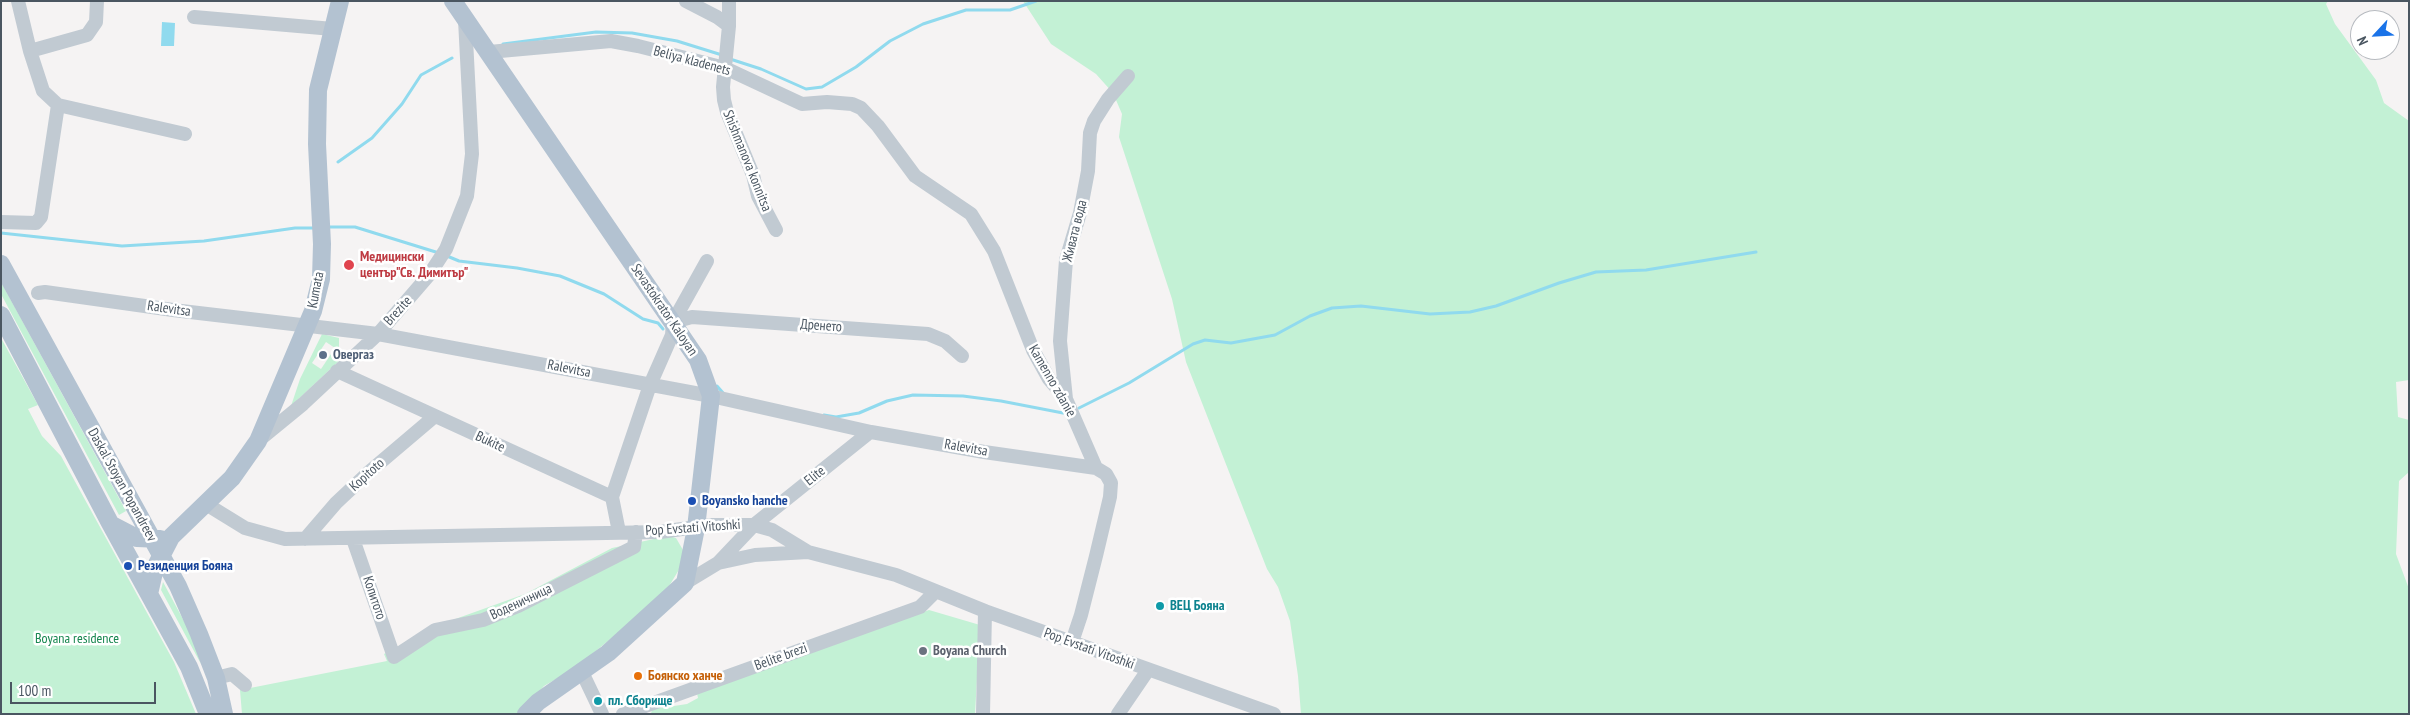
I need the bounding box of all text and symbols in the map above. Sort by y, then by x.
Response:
north arrow [2350,10,2400,60]
text: N [2353,34,2372,48]
street label: Beliya kladenets [652,43,732,79]
street label: Shishmanova konnitsa [719,108,775,214]
street label: Живата вода [1059,198,1091,264]
place label: Медицински център"Св. Димитър" [360,249,468,282]
marker: Медицински център"Св. Димитър" [342,258,356,272]
street label: Sevastokrator Kaloyan [627,261,701,359]
street label: Kumata [304,270,328,310]
street label: Brezite [380,293,416,329]
street label: Ralevitsa [146,298,192,320]
street label: Дренето [800,316,842,336]
street label: Kamenno zdanie [1025,342,1079,420]
place label: Овергаз [333,347,374,363]
marker: Овергаз [317,349,329,361]
street label: Ralevitsa [546,357,592,381]
street label: Daskal Stoyan Popandreev [84,425,160,545]
street label: Bukite [473,428,507,456]
street label: Ralevitsa [943,436,989,460]
street label: Kopitoto [346,455,388,495]
street label: Elite [801,463,829,489]
place label: Boyansko hanche [702,493,788,509]
marker: Boyansko hanche [686,495,698,507]
street label: Pop Evstati Vitoshki [645,516,741,540]
place label: Резиденция Бояна [138,558,233,574]
marker: Резиденция Бояна [122,560,134,572]
street label: Копитото [359,574,389,622]
street label: Воденичница [487,580,555,624]
place label: ВЕЦ Бояна [1170,598,1224,614]
marker: ВЕЦ Бояна [1154,600,1166,612]
street label: Pop Evstati Vitoshki [1041,625,1137,673]
park label: Boyana residence [35,631,119,647]
street label: Belite brezi [752,640,810,674]
place label: Boyana Church [933,643,1006,659]
marker: Boyana Church [917,645,929,657]
place label: Боянско ханче [648,668,723,684]
marker: Боянско ханче [632,670,644,682]
scale bar [12,672,159,704]
text: 100 m [18,681,51,700]
place label: пл. Сборище [608,693,673,709]
marker: пл. Сборище [592,695,604,707]

